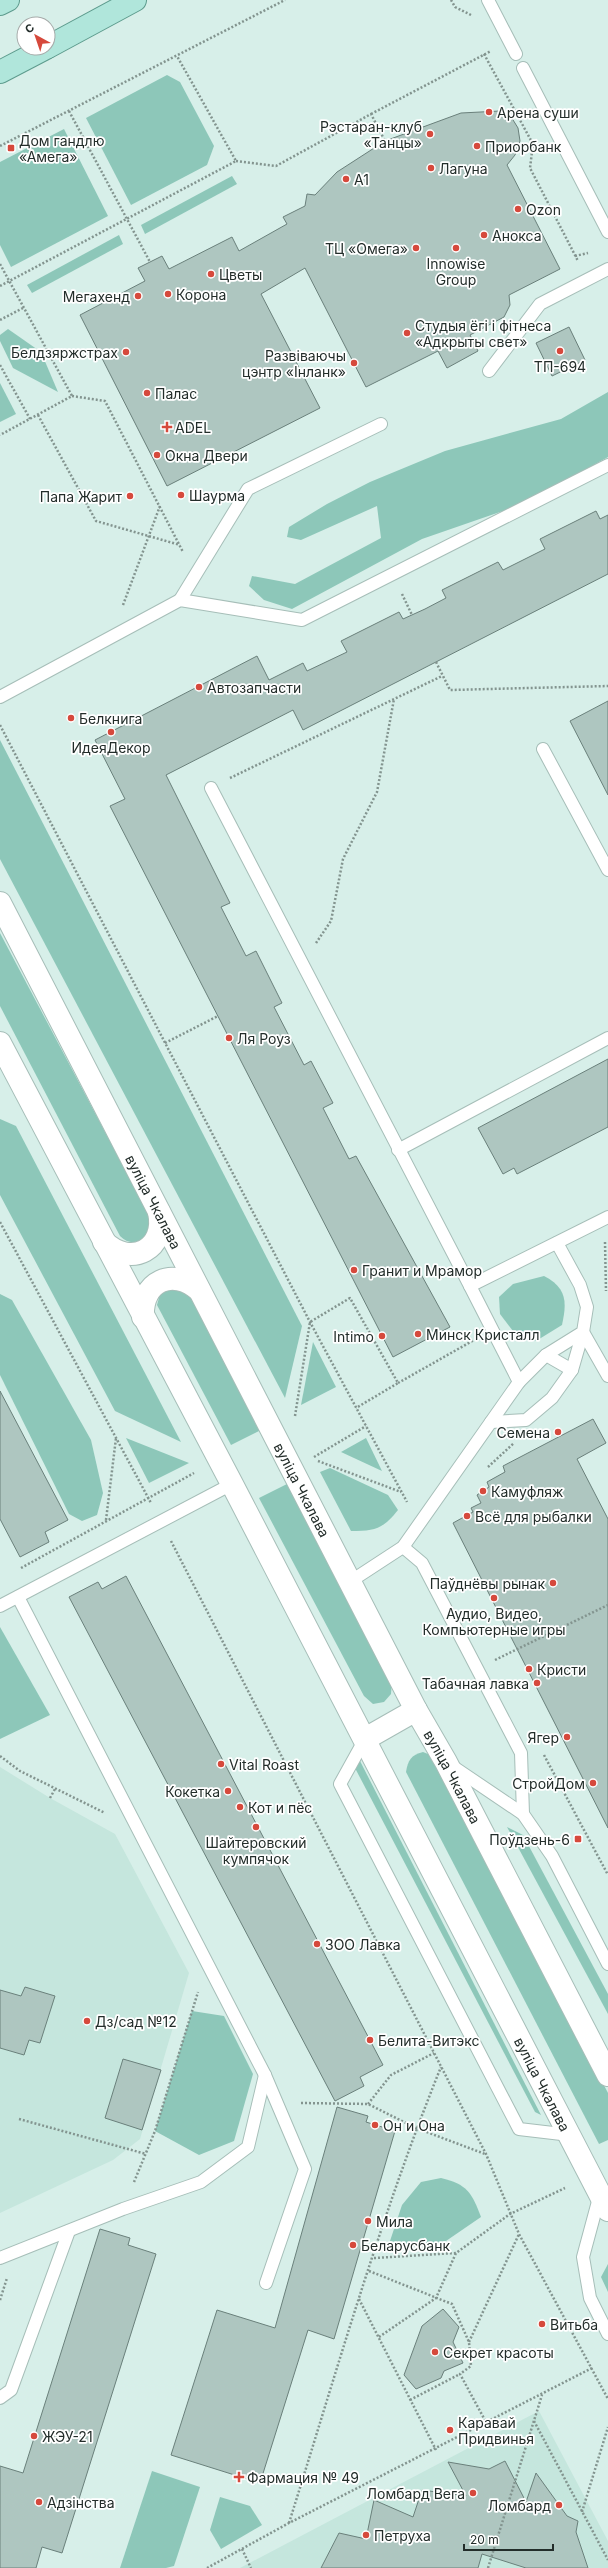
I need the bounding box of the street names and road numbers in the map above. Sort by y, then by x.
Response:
street label: вуліца Чкалава [123,1152,185,1252]
street label: вуліца Чкалава [271,1440,334,1540]
street label: вуліца Чкалава [421,1727,485,1826]
street label: вуліца Чкалава [511,2034,574,2134]

